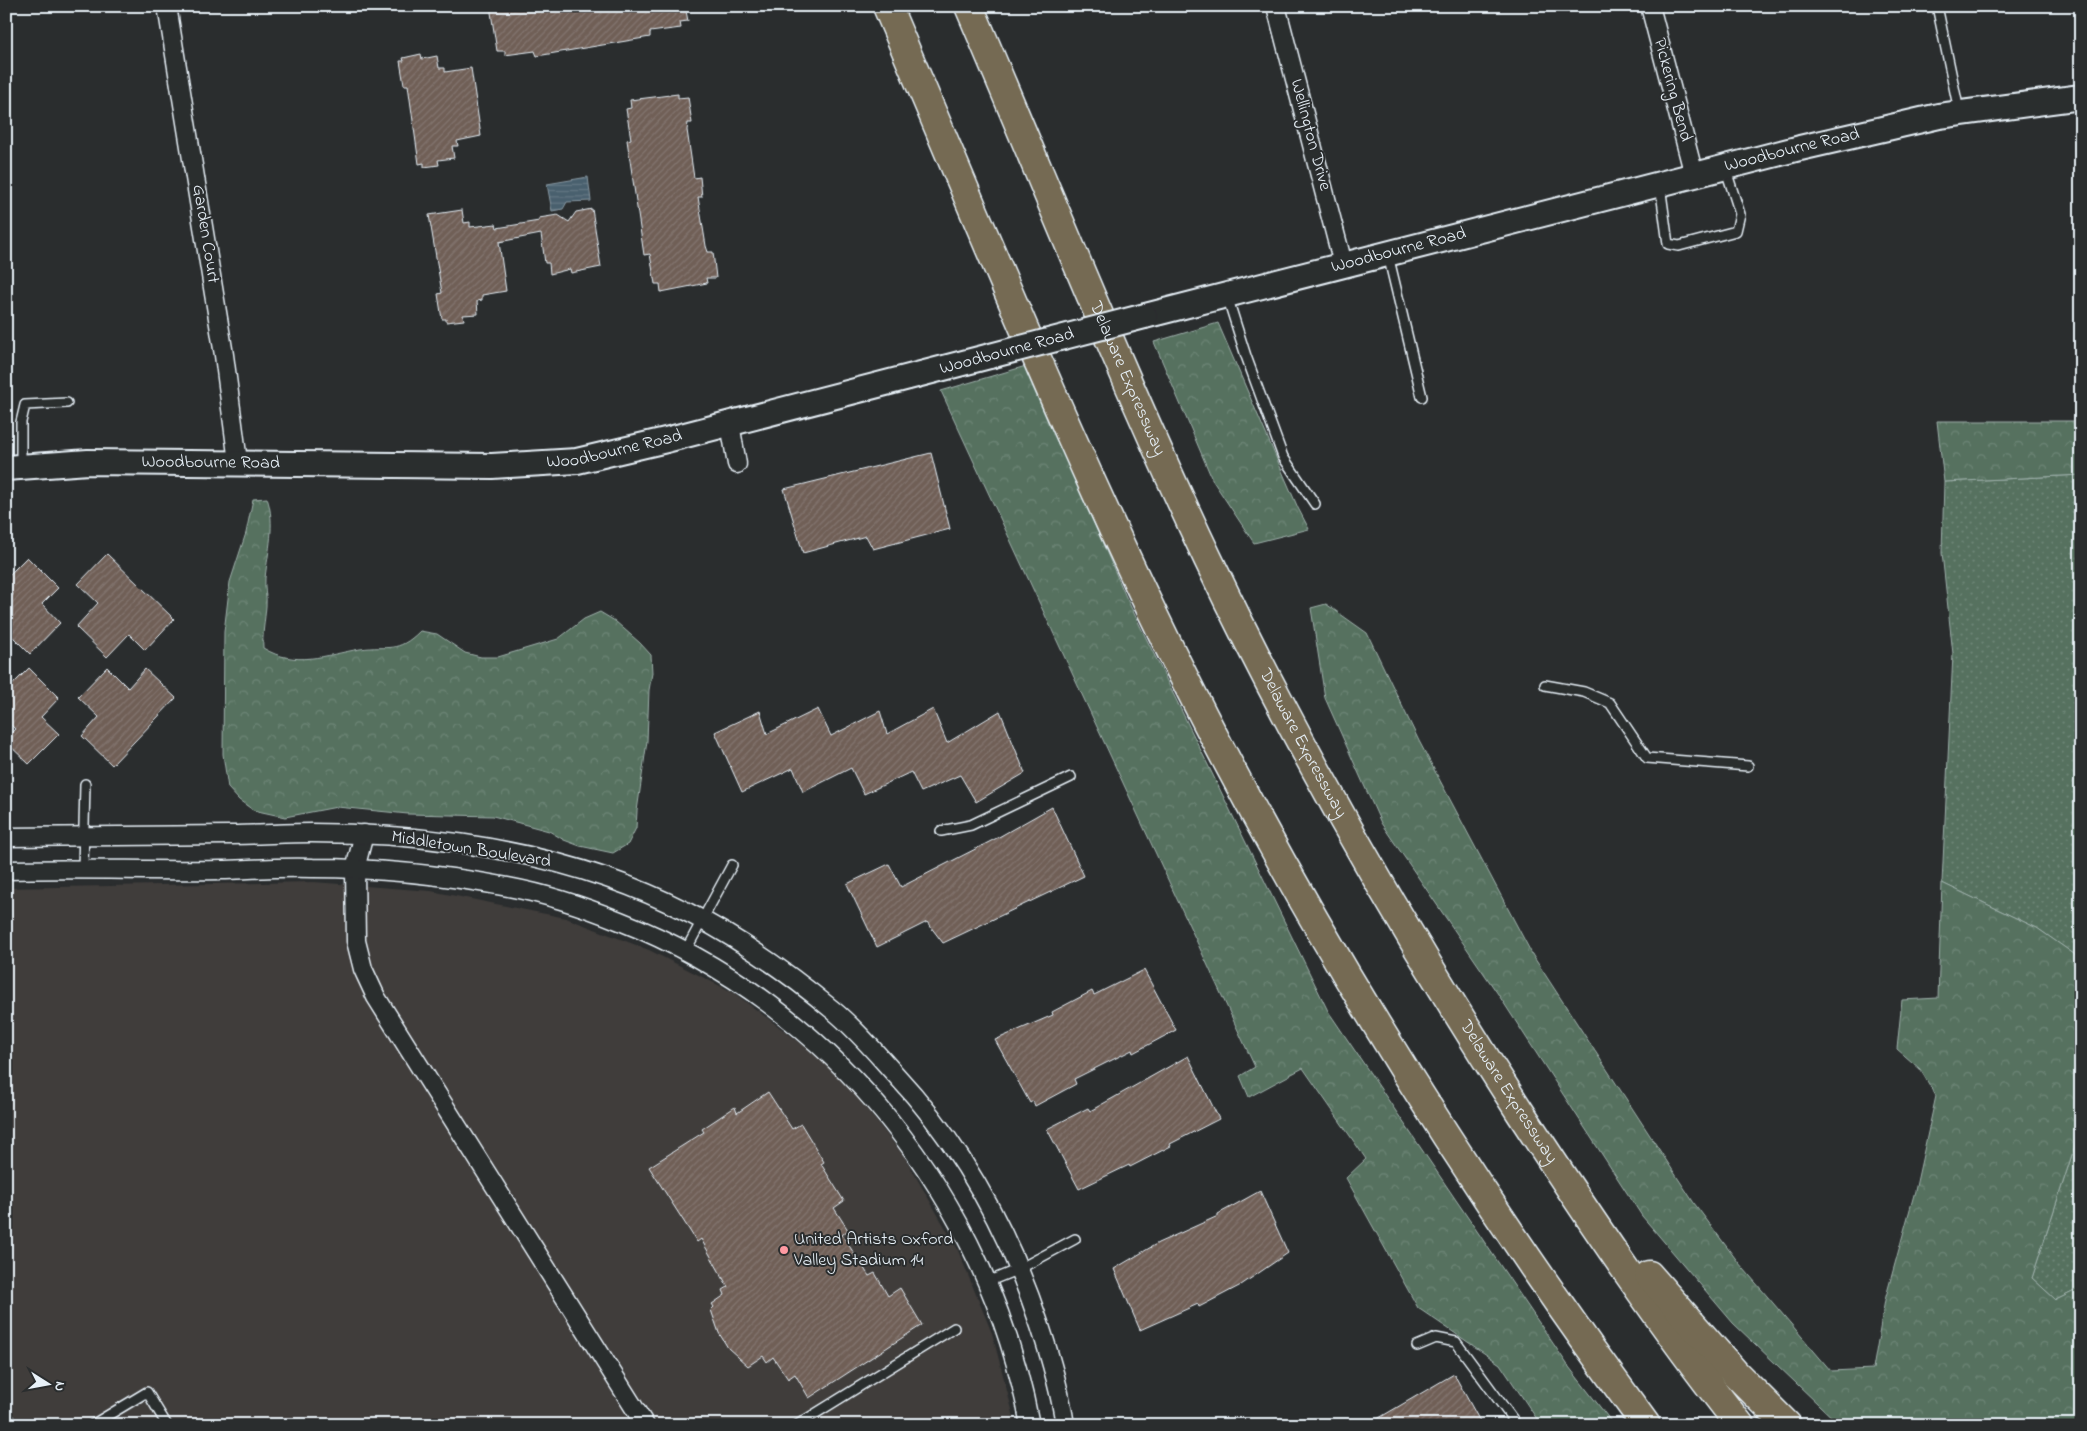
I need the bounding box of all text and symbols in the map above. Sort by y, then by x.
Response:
street label: Pickering Bend [1645,35,1698,145]
street label: Wellington Drive [1282,76,1338,195]
street label: Woodbourne Road [1722,122,1862,180]
street label: Garden Court [184,183,226,285]
street label: Woodbourne Road [1329,221,1469,281]
street label: Delaware Expressway [1081,297,1172,460]
street label: Woodbourne Road [937,322,1077,382]
street label: Woodbourne Road [546,423,685,476]
street label: Woodbourne Road [142,450,280,477]
street label: Delaware Expressway [1251,664,1353,823]
street label: Middletown Boulevard [389,825,553,875]
street label: Delaware Expressway [1452,1015,1564,1169]
place label: United Artists Oxford Valley Stadium 14 [793,1227,953,1274]
marker: United Artists Oxford Valley Stadium 14 [778,1244,790,1256]
north arrow [22,1358,72,1408]
text: N [48,1380,70,1393]

